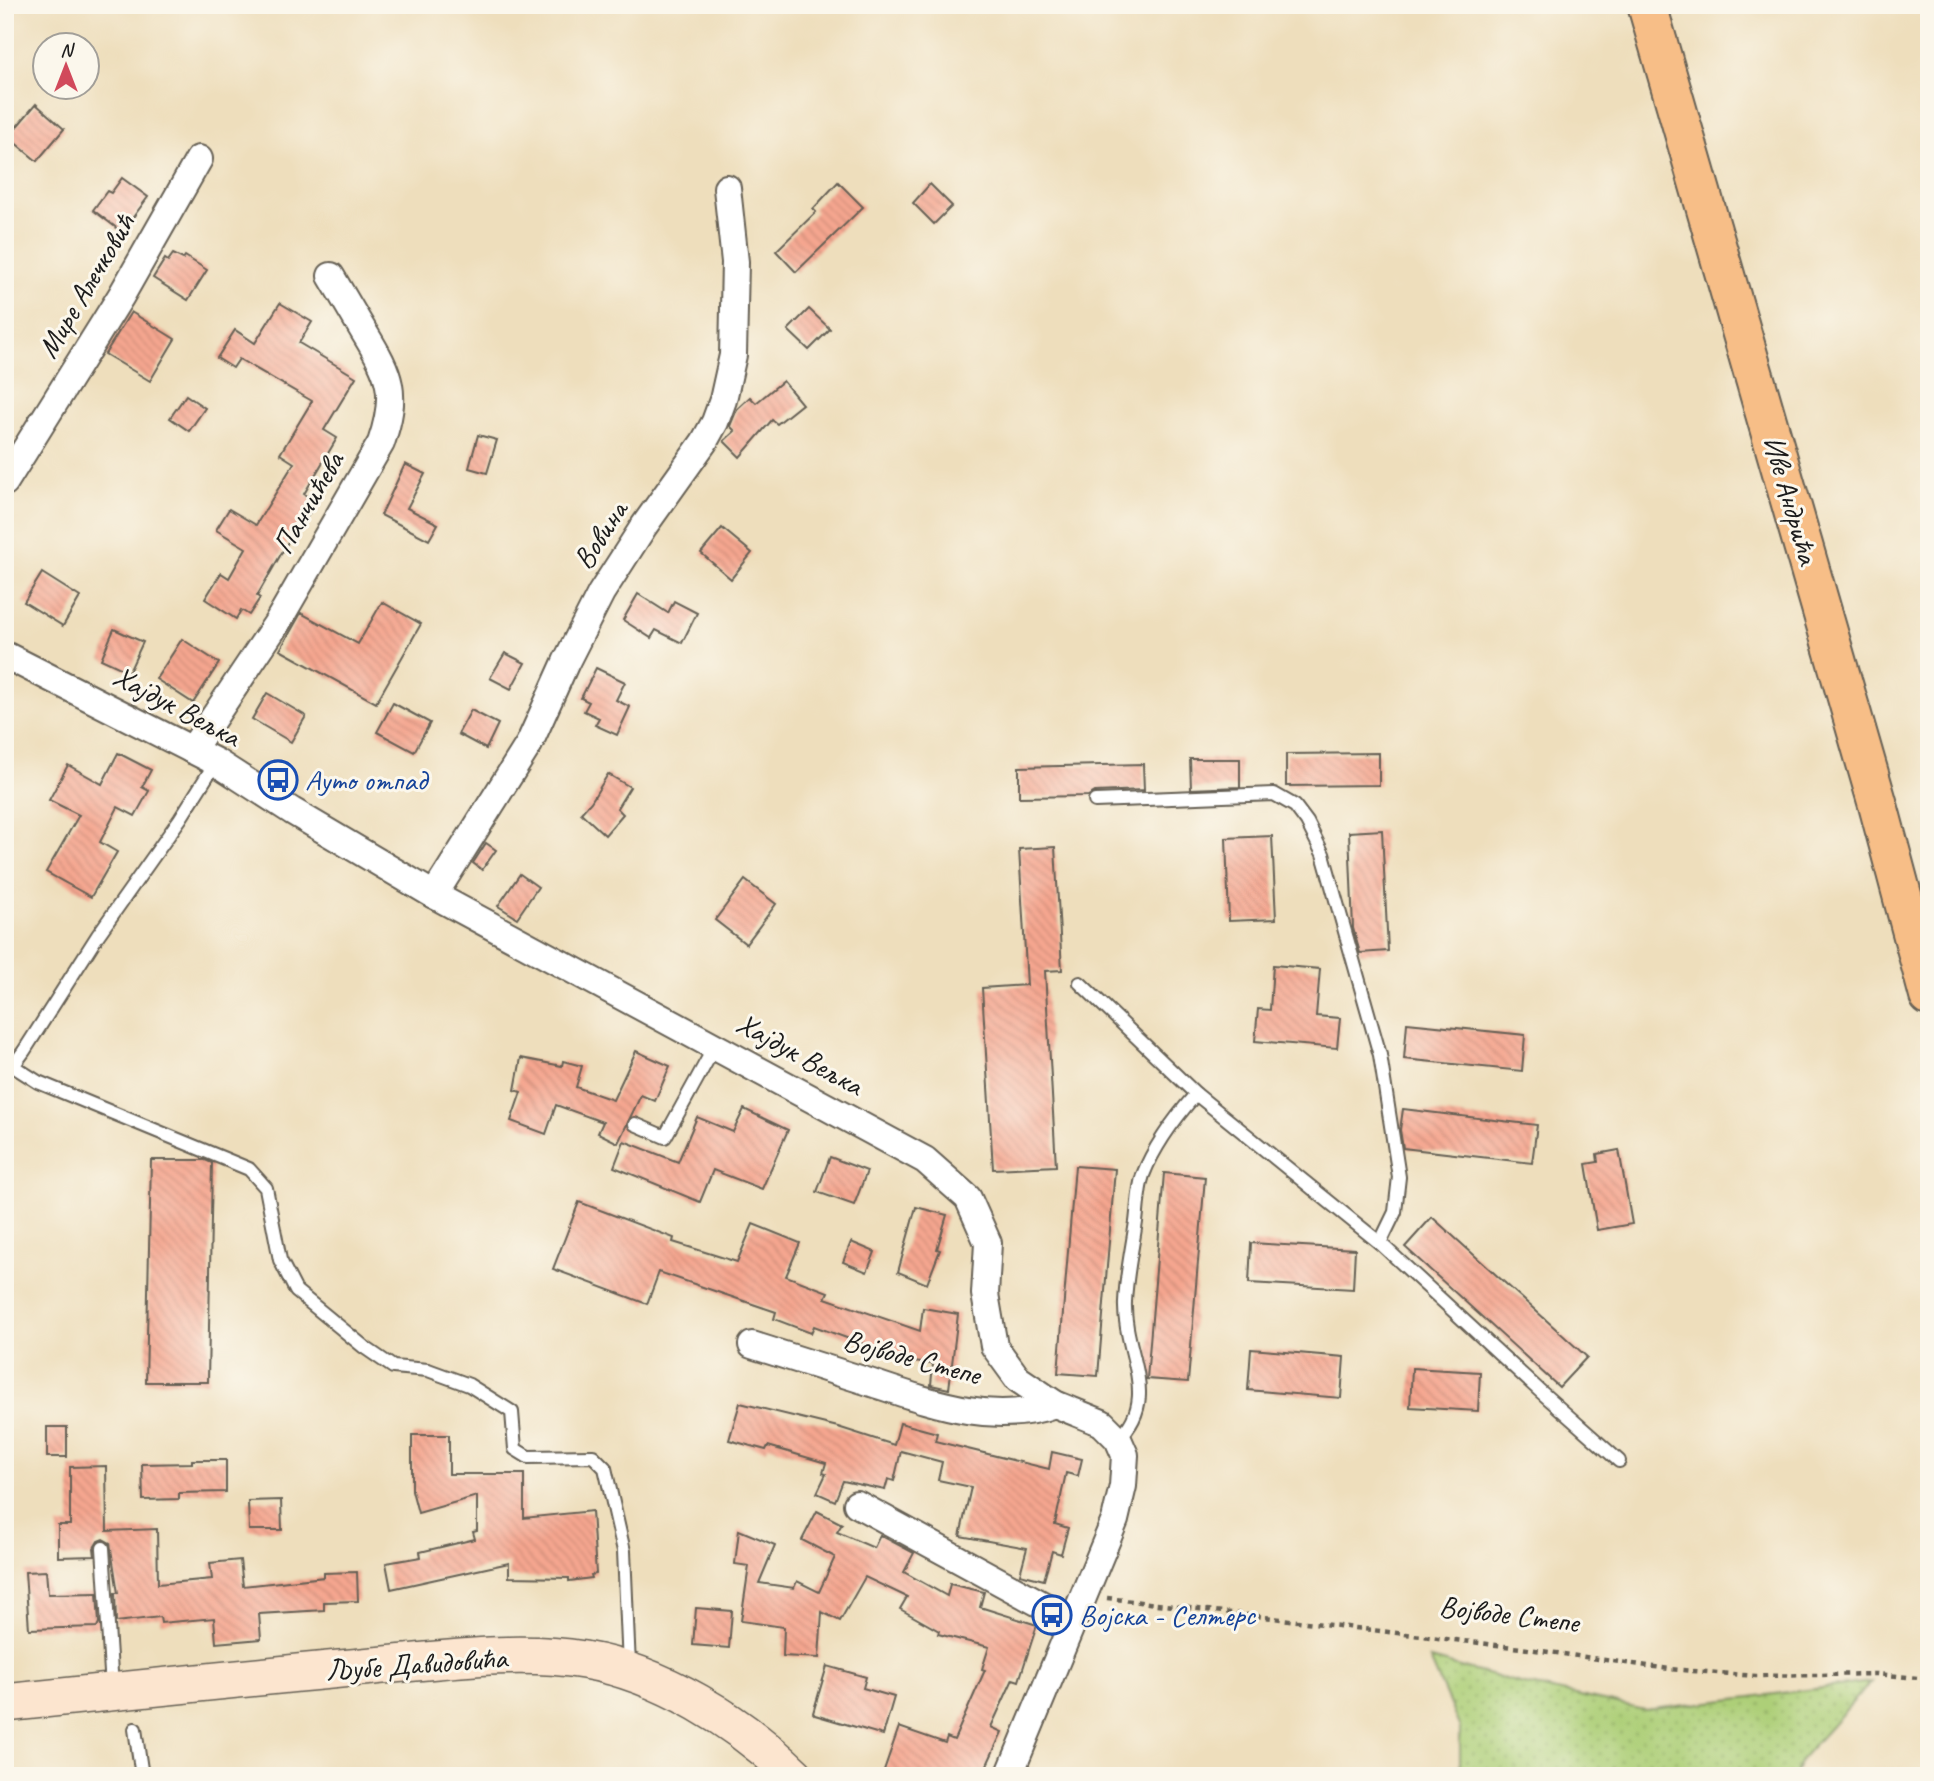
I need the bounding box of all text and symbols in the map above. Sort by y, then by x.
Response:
north arrow [32,32,102,102]
text: N [60,38,75,62]
street label: Мире Алечковић [28,206,145,365]
street label: Иве Андрића [1755,431,1828,570]
street label: Панчићева [264,443,353,561]
street label: Вовина [564,492,637,576]
street label: Хајдук Вељка [107,657,249,756]
bus stop icon: Ауто отпад [257,759,299,801]
place label: Ауто отпад [305,761,429,799]
street label: Хајдук Вељка [730,1004,871,1105]
street label: Војводе Степе [839,1320,987,1394]
street label: Војводе Степе [1437,1587,1583,1642]
bus stop icon: Војска - Селтерс [1031,1594,1073,1636]
place label: Војска - Селтерс [1079,1596,1257,1634]
street label: Љубе Давидовића [324,1639,510,1689]

